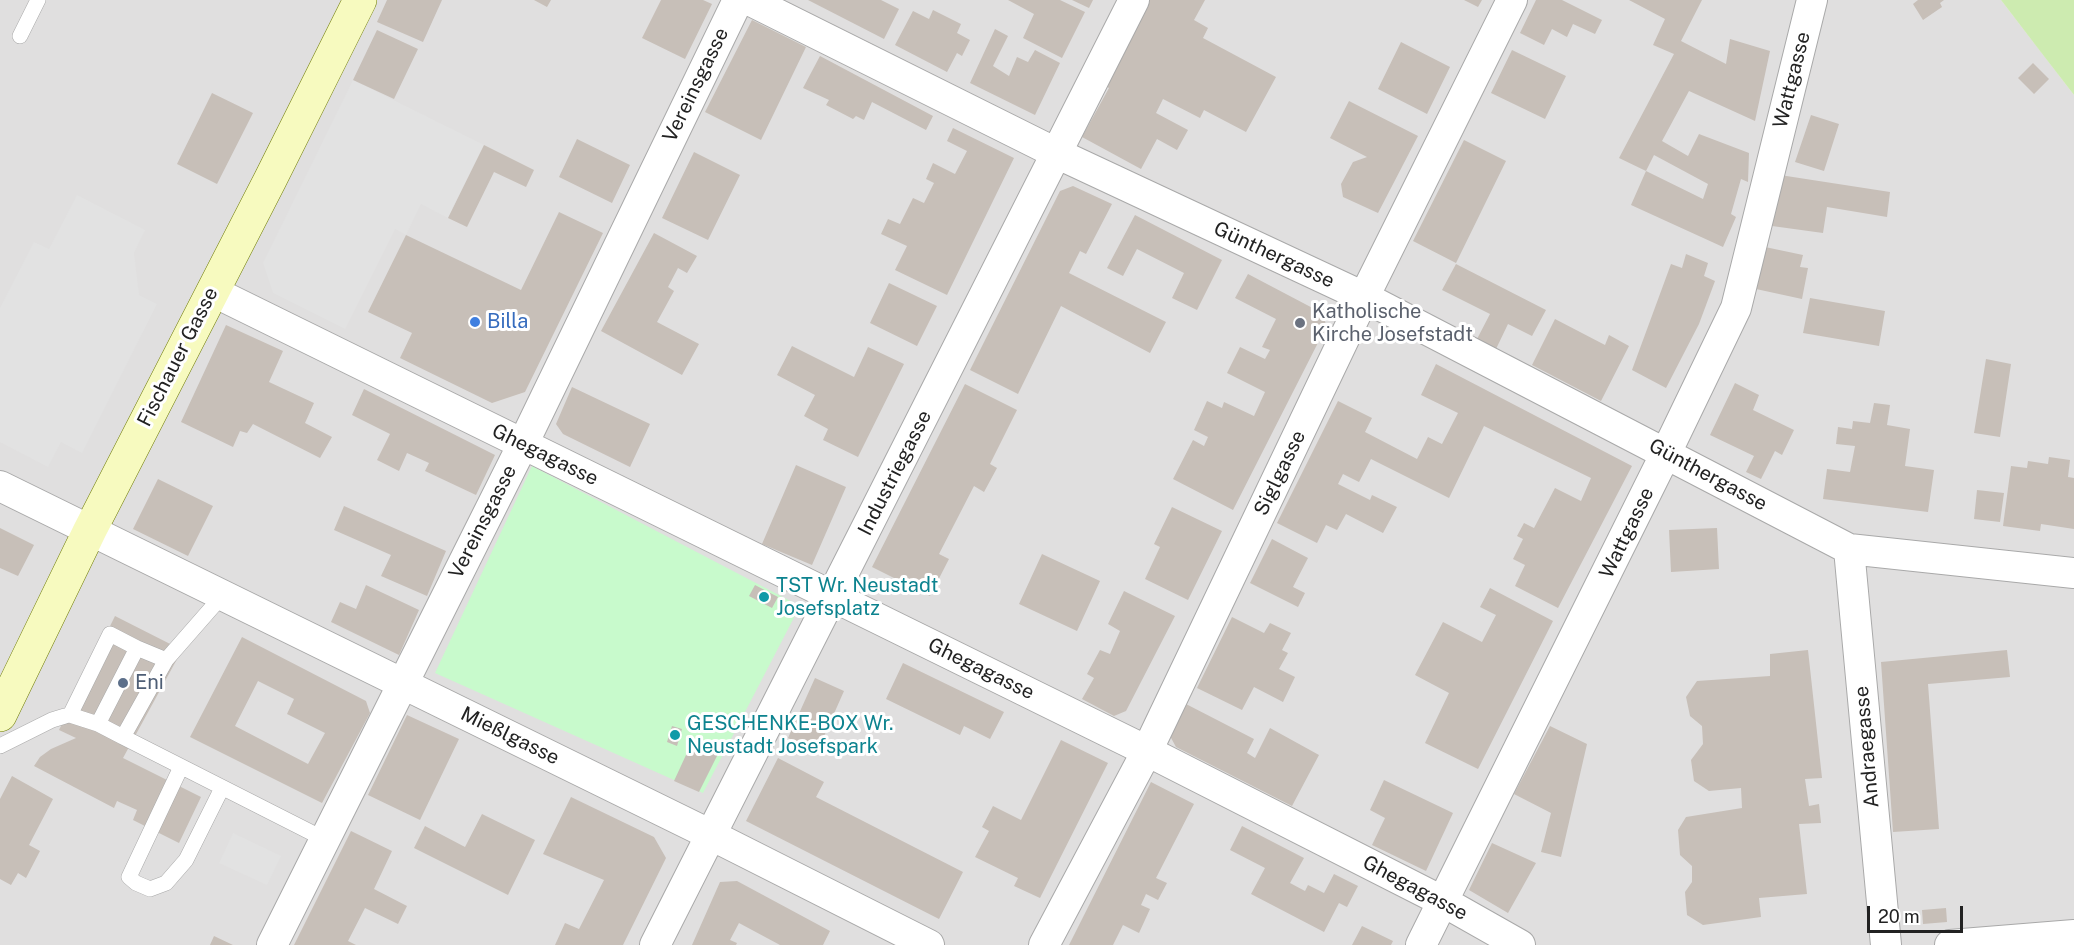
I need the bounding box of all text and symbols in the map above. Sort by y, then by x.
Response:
street label: Vereinsgasse [658,24,734,146]
street label: Wattgasse [1768,29,1816,131]
street label: Günthergasse [1210,217,1338,293]
street label: Fischauer Gasse [133,283,223,431]
place label: Katholische Kirche Josefstadt [1312,300,1473,347]
place label: Billa [487,310,528,334]
marker: Billa [468,315,482,329]
marker: Katholische Kirche Josefstadt [1293,316,1307,330]
street label: Industriegasse [853,406,937,540]
street label: Ghegagasse [488,419,602,491]
street label: Siglgasse [1249,427,1311,519]
street label: Günthergasse [1645,434,1771,516]
street label: Vereinsgasse [444,461,522,583]
street label: Wattgasse [1595,484,1659,582]
place label: TST Wr. Neustadt Josefsplatz [776,574,939,621]
marker: TST Wr. Neustadt Josefsplatz [757,590,771,604]
street label: Ghegagasse [924,633,1038,705]
place label: Eni [135,671,164,695]
marker: Eni [116,676,130,690]
street label: Andraegasse [1850,685,1884,809]
street label: Mießlgasse [457,702,563,770]
place label: GESCHENKE-BOX Wr. Neustadt Josefspark [687,712,893,759]
marker: GESCHENKE-BOX Wr. Neustadt Josefspark [668,728,682,742]
street label: Ghegagasse [1358,850,1472,926]
scale bar [1870,894,1966,932]
text: 20 m [1878,906,1920,927]

